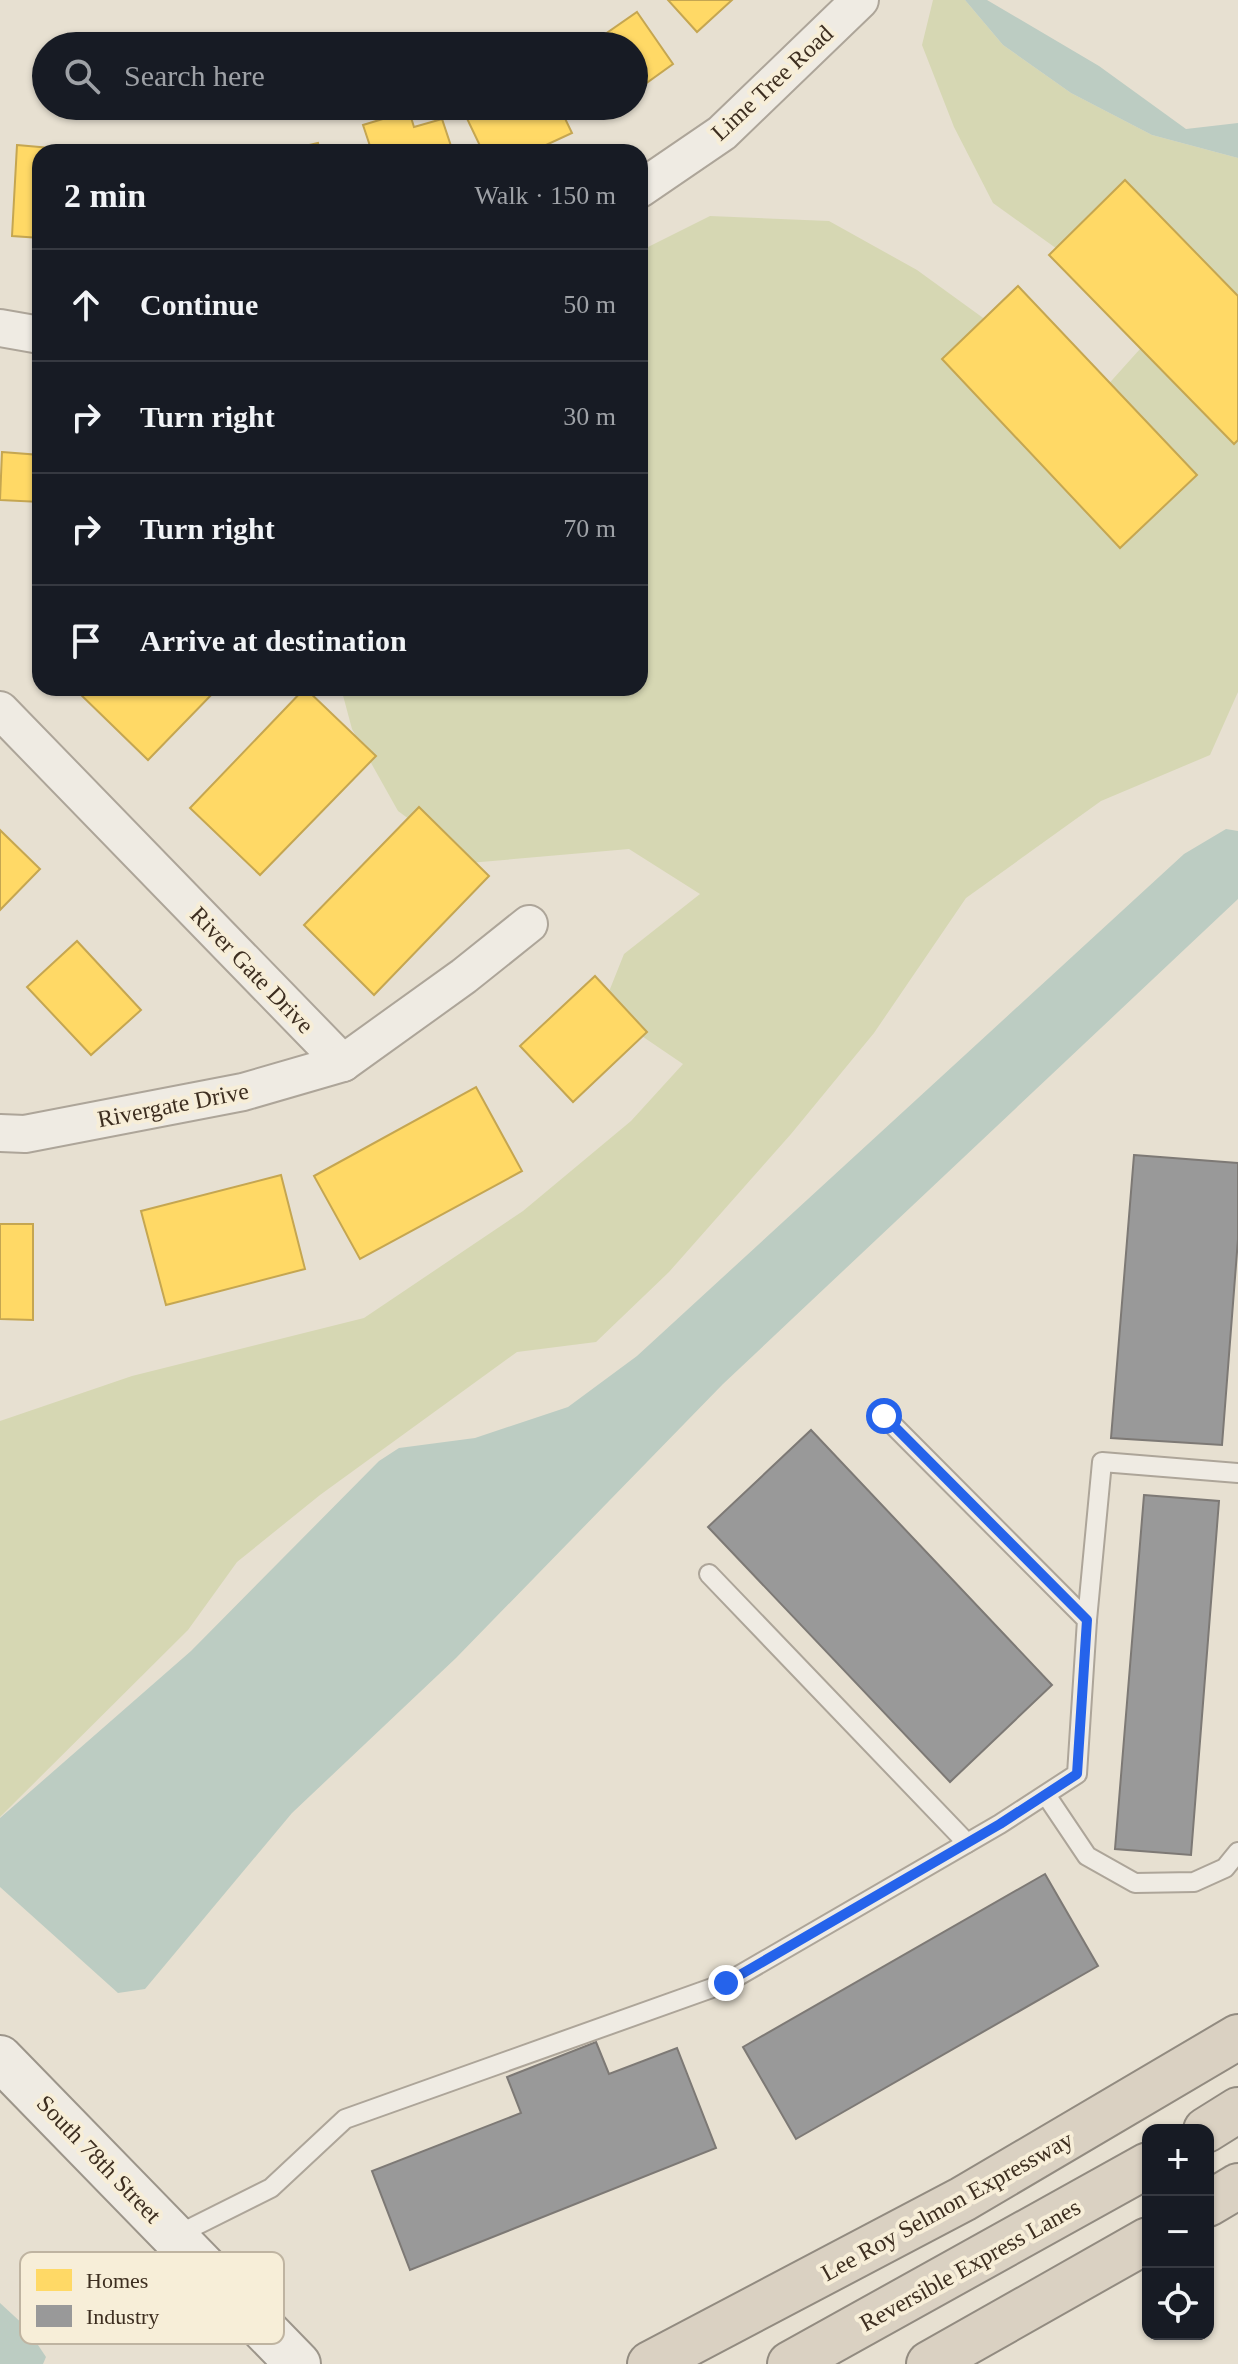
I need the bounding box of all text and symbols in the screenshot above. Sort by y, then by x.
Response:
street label: Lime Tree Road [706,20,838,146]
search box [32,32,648,120]
icon: search [60,54,104,98]
text: Search here [124,59,265,92]
text: 2 min [64,177,146,214]
text: Walk · 150 m [474,181,616,210]
icon: ahead [64,283,108,327]
text: Continue [140,288,258,321]
text: 50 m [563,290,616,319]
icon: right [64,395,108,439]
text: Turn right [140,400,275,433]
text: 30 m [563,402,616,431]
icon: right [64,507,108,551]
text: Turn right [140,512,275,545]
text: 70 m [563,514,616,543]
icon: arrive [64,619,108,663]
text: Arrive at destination [140,624,407,657]
street label: River Gate Drive [185,902,319,1038]
street label: Rivergate Drive [95,1078,251,1132]
route start [866,1398,902,1434]
route end [708,1965,744,2001]
street label: South 78th Street [32,2090,166,2228]
map controls [1142,2124,1214,2340]
button: + [1142,2124,1214,2196]
street label: Lee Roy Selmon Expressway [817,2126,1077,2286]
street label: Reversible Express Lanes [855,2194,1085,2336]
button: − [1142,2196,1214,2268]
legend [20,2252,284,2344]
text: Homes [86,2268,148,2293]
button: locate [1142,2268,1214,2340]
text: Industry [86,2304,159,2329]

